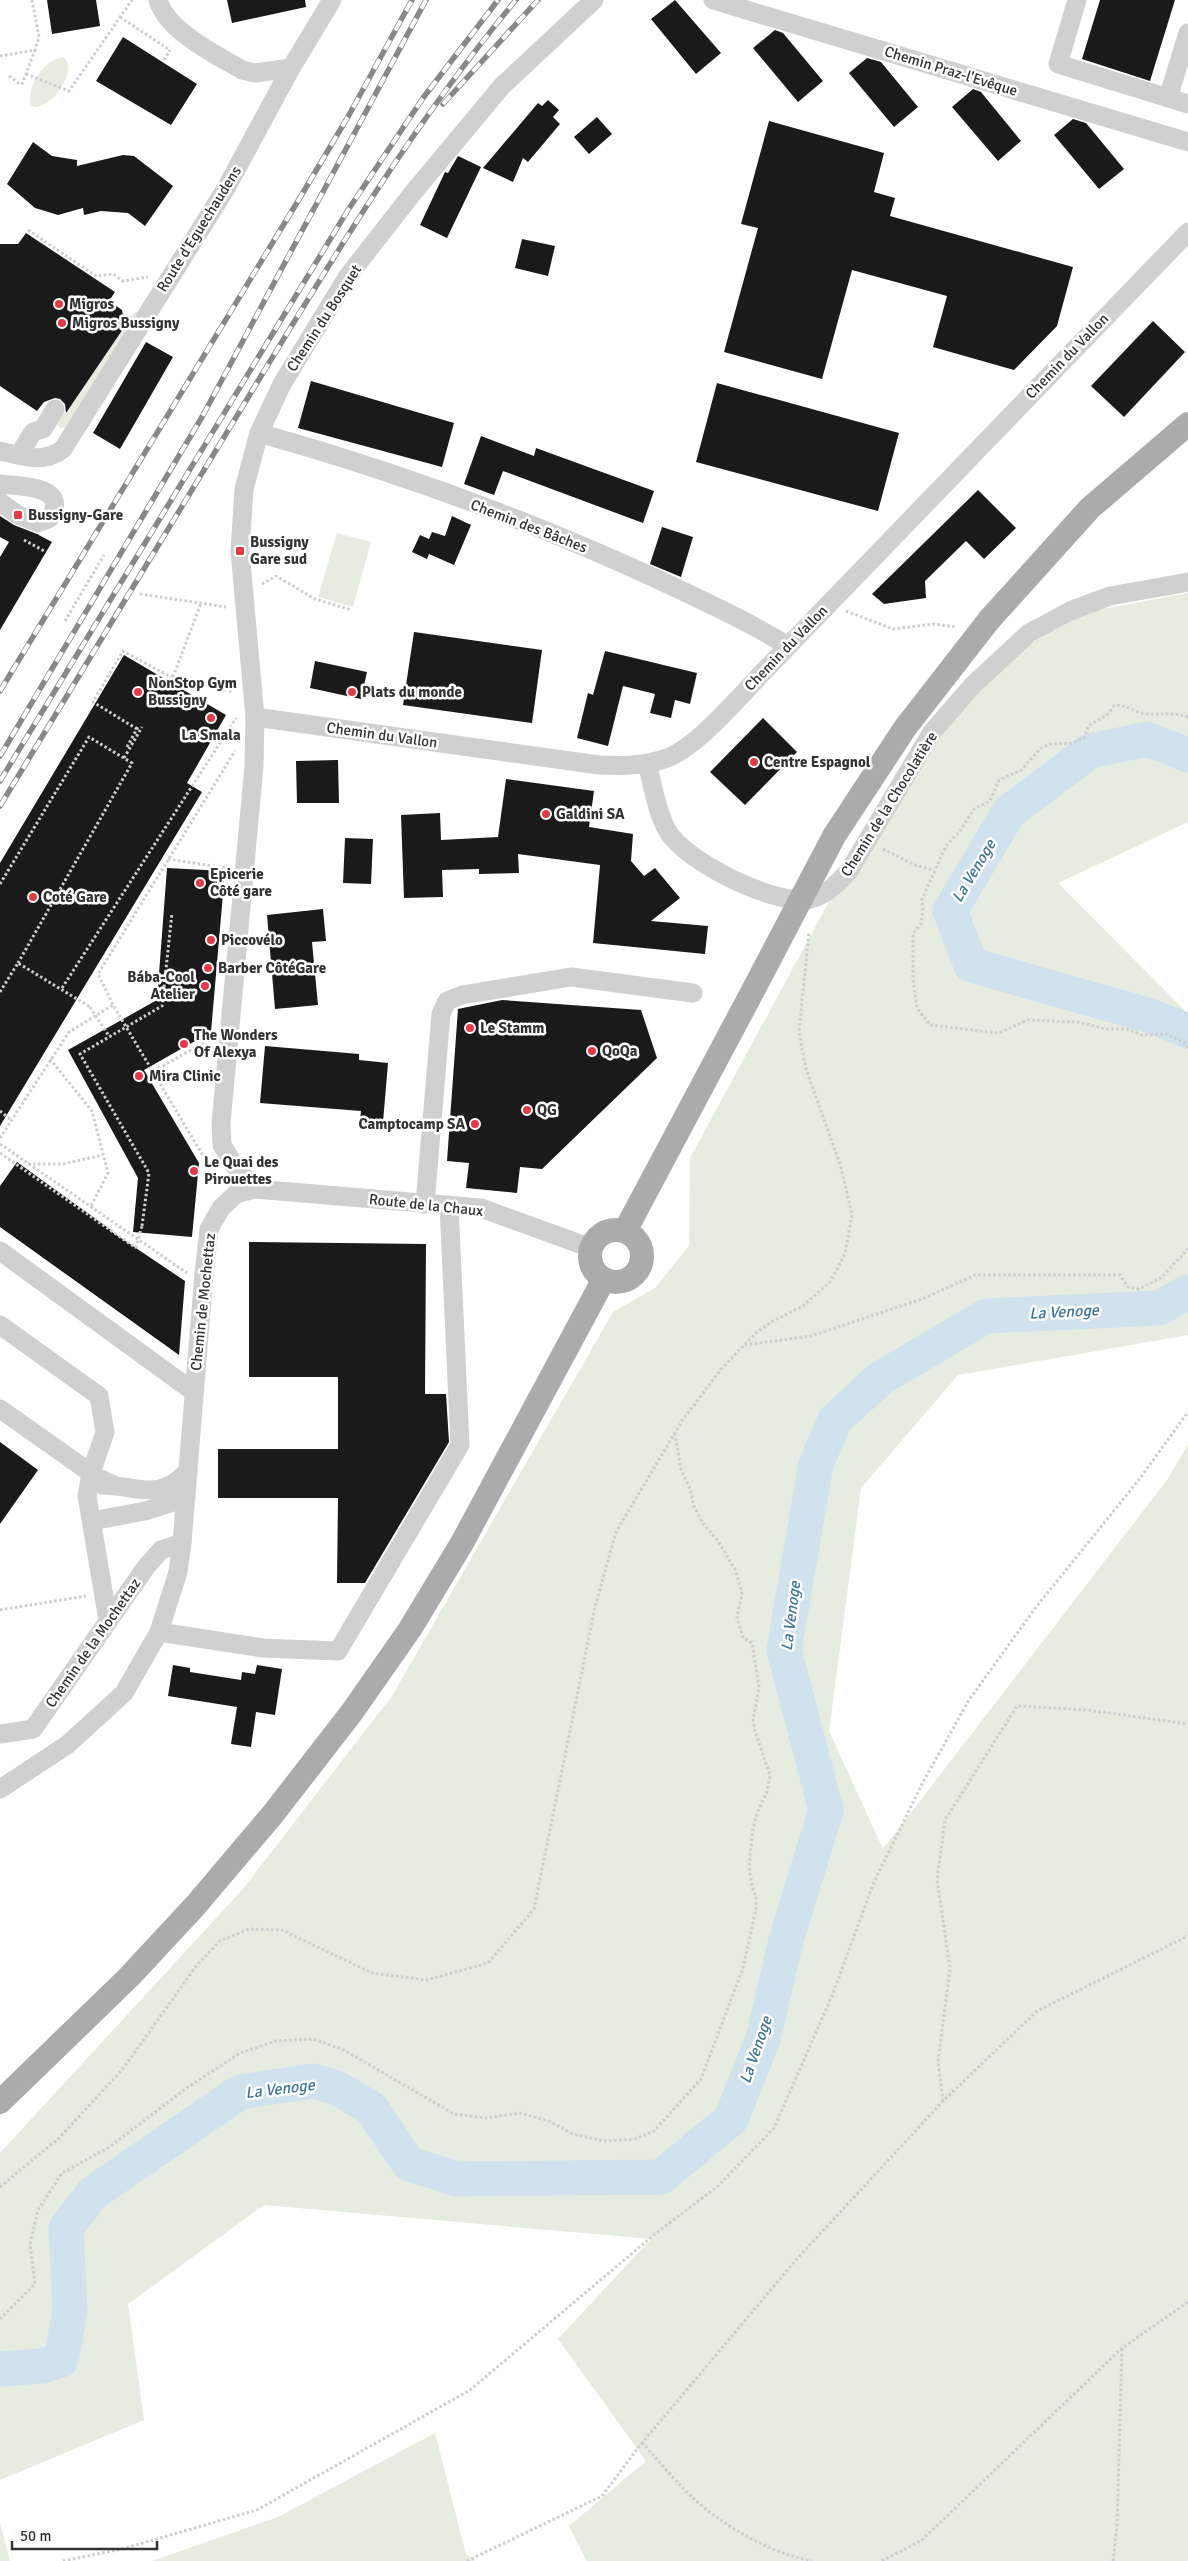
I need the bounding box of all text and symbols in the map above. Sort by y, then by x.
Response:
street label: Chemin Praz-l'Evêque [882,42,1020,100]
street label: Route d'Eguechaudens [153,162,245,295]
street label: Chemin du Bosquet [283,261,365,375]
place label: Migros [69,295,115,313]
marker: Migros [53,298,65,310]
street label: Chemin du Vallon [1022,310,1112,402]
place label: Migros Bussigny [72,314,180,332]
marker: Migros Bussigny [56,317,68,329]
street label: Chemin des Bâches [468,495,590,557]
place label: Bussigny-Gare [28,506,123,524]
marker: Bussigny-Gare [12,509,24,521]
place label: Bussigny Gare sud [250,533,309,568]
marker: Bussigny Gare sud [234,545,246,557]
street label: Chemin du Vallon [741,602,831,694]
place label: NonStop Gym Bussigny [148,674,237,709]
place label: Plats du monde [362,683,462,701]
marker: NonStop Gym Bussigny [132,686,144,698]
marker: Plats du monde [346,686,358,698]
marker: La Smala [205,712,217,724]
street label: Chemin du Vallon [325,718,439,752]
place label: La Smala [181,726,241,744]
street label: Chemin de la Chocolatière [837,728,941,880]
place label: Centre Espagnol [764,753,871,771]
marker: Centre Espagnol [748,756,760,768]
place label: Galdini SA [556,805,625,823]
marker: Galdini SA [540,808,552,820]
water label: La Venoge [947,835,1001,906]
place label: Epicerie Côté gare [210,865,272,900]
marker: Epicerie Côté gare [194,877,206,889]
place label: Coté Gare [43,888,107,906]
marker: Coté Gare [27,891,39,903]
place label: Piccovélo [221,931,283,949]
marker: Piccovélo [205,934,217,946]
place label: Barber CôtéGare [218,959,326,977]
marker: Barber CôtéGare [202,962,214,974]
place label: Bába-Cool Atelier [127,968,195,1003]
marker: Bába-Cool Atelier [199,980,211,992]
place label: Le Stamm [480,1019,544,1037]
marker: Le Stamm [464,1022,476,1034]
place label: The Wonders Of Alexya [194,1026,278,1061]
marker: The Wonders Of Alexya [178,1038,190,1050]
place label: QoQa [602,1042,638,1060]
marker: QoQa [586,1045,598,1057]
place label: Mira Clinic [149,1067,221,1085]
marker: Mira Clinic [133,1070,145,1082]
place label: QG [537,1101,557,1119]
marker: QG [521,1104,533,1116]
place label: Camptocamp SA [358,1115,465,1133]
marker: Camptocamp SA [469,1118,481,1130]
place label: Le Quai des Pirouettes [204,1153,279,1188]
marker: Le Quai des Pirouettes [188,1165,200,1177]
street label: Route de la Chaux [368,1190,484,1220]
street label: Chemin de Mochettaz [187,1232,219,1372]
water label: La Venoge [1029,1300,1100,1324]
street label: Chemin de la Mochettaz [42,1575,145,1711]
water label: La Venoge [777,1579,805,1652]
water label: La Venoge [735,2013,777,2086]
water label: La Venoge [244,2075,317,2103]
scale bar [12,2518,158,2550]
text: 50 m [20,2527,51,2545]

